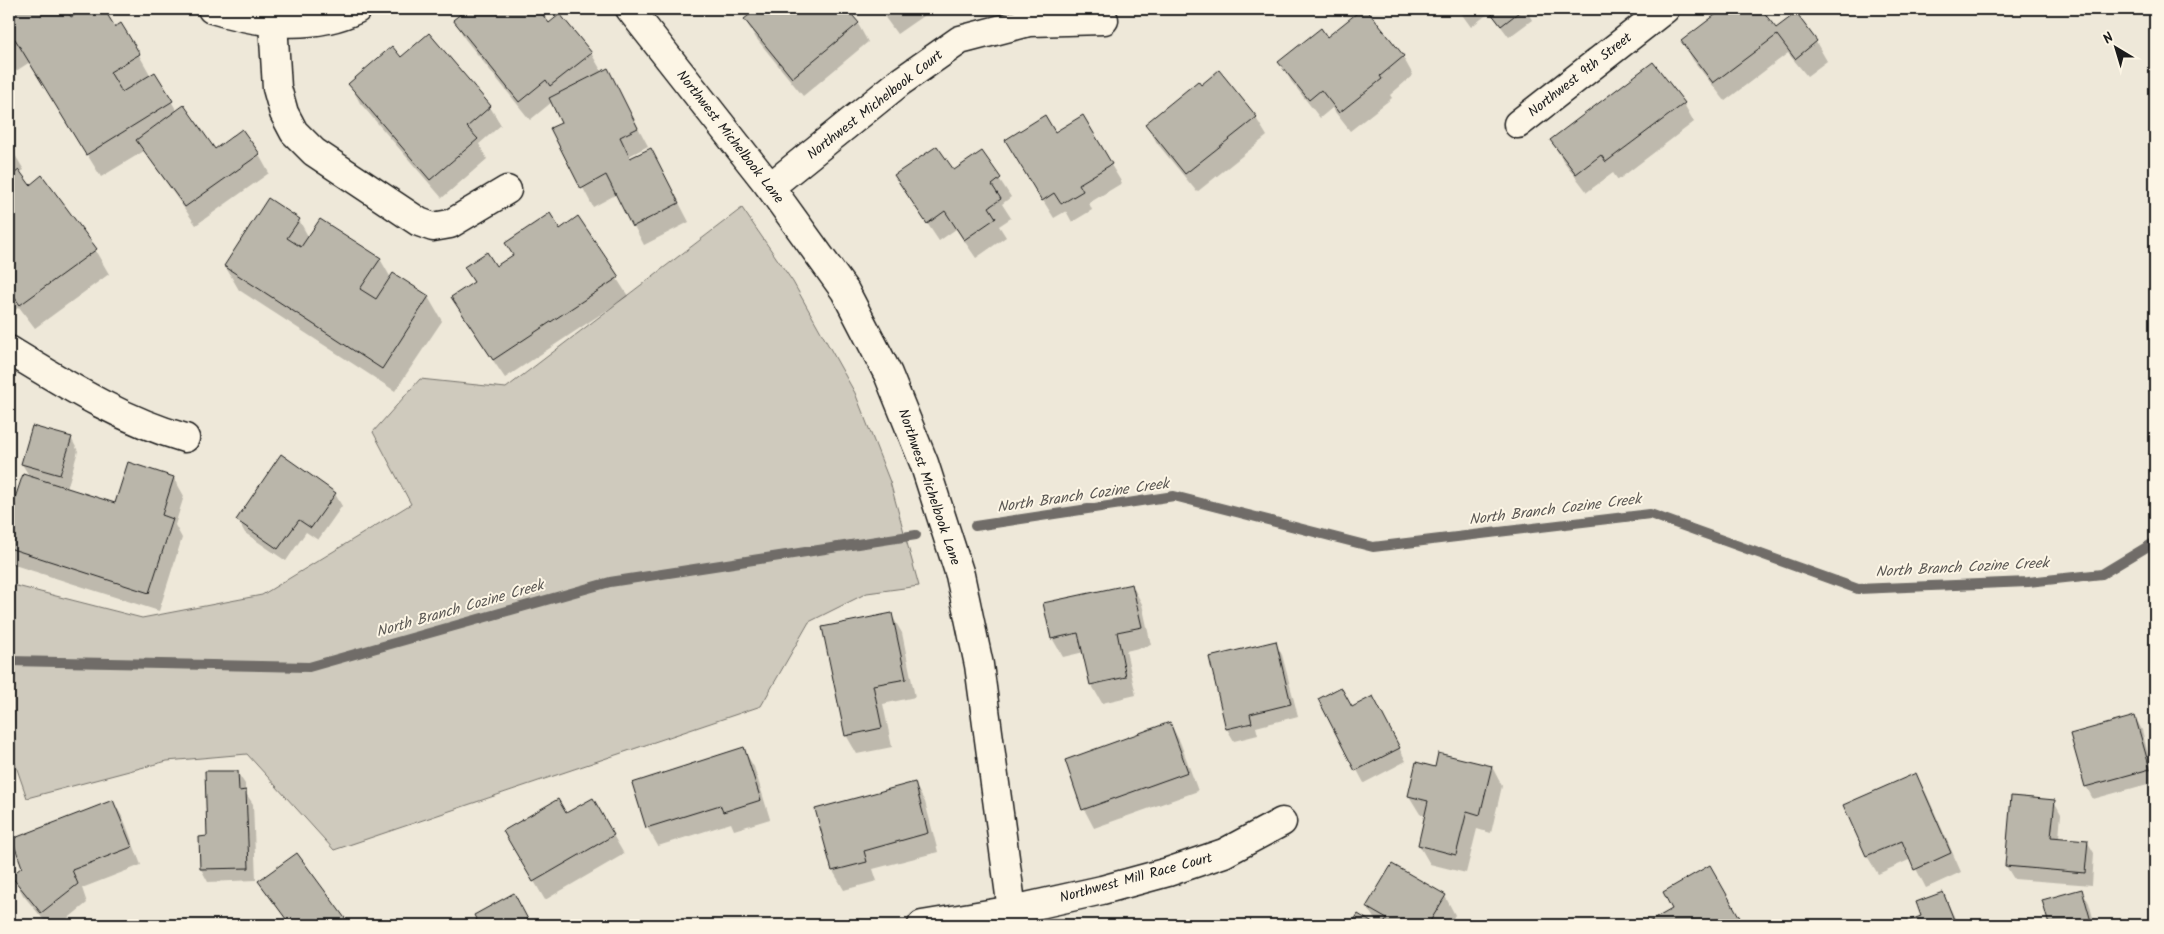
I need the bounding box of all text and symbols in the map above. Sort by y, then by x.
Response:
north arrow [2092,22,2142,72]
street label: Northwest 9th Street [1523,27,1637,123]
text: N [2098,27,2119,50]
street label: Northwest Michelbook Court [802,44,948,165]
street label: Northwest Michelbook Lane [671,66,790,209]
street label: Northwest Michelbook Lane [892,406,966,569]
water label: North Branch Cozine Creek [996,472,1172,520]
water label: North Branch Cozine Creek [1468,487,1644,532]
water label: North Branch Cozine Creek [1875,551,2051,585]
water label: North Branch Cozine Creek [373,573,548,644]
street label: Northwest Mill Race Court [1057,847,1215,909]

